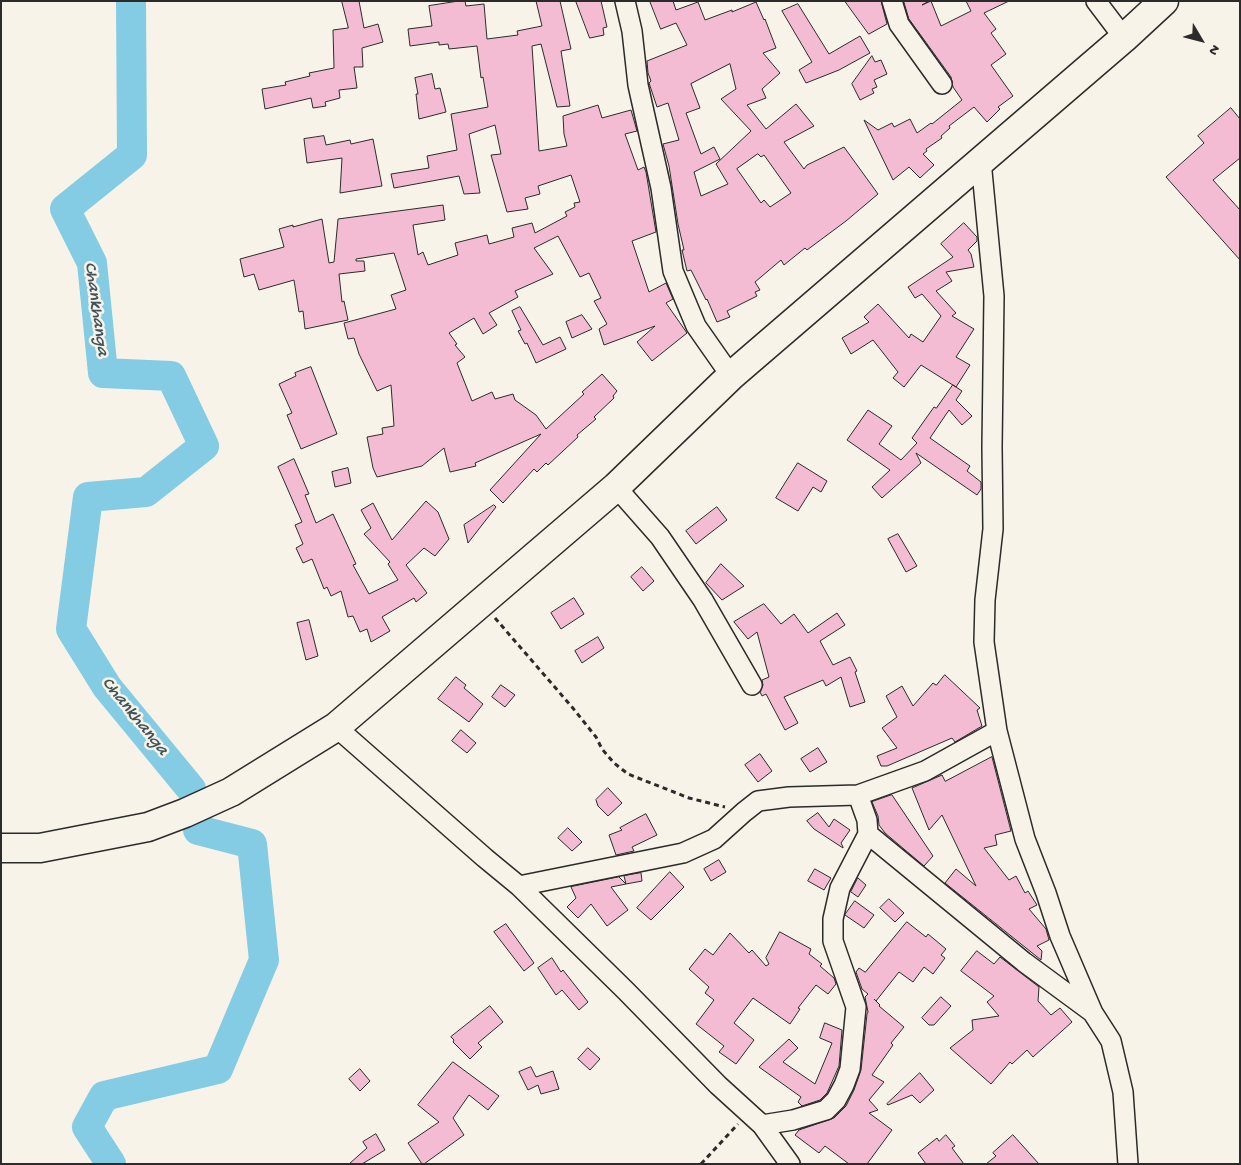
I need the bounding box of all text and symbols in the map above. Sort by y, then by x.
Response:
north arrow [1176,15,1226,65]
text: N [1204,41,1223,58]
water label: Chankhanga [78,261,112,357]
water label: Chankhanga [96,674,172,760]

